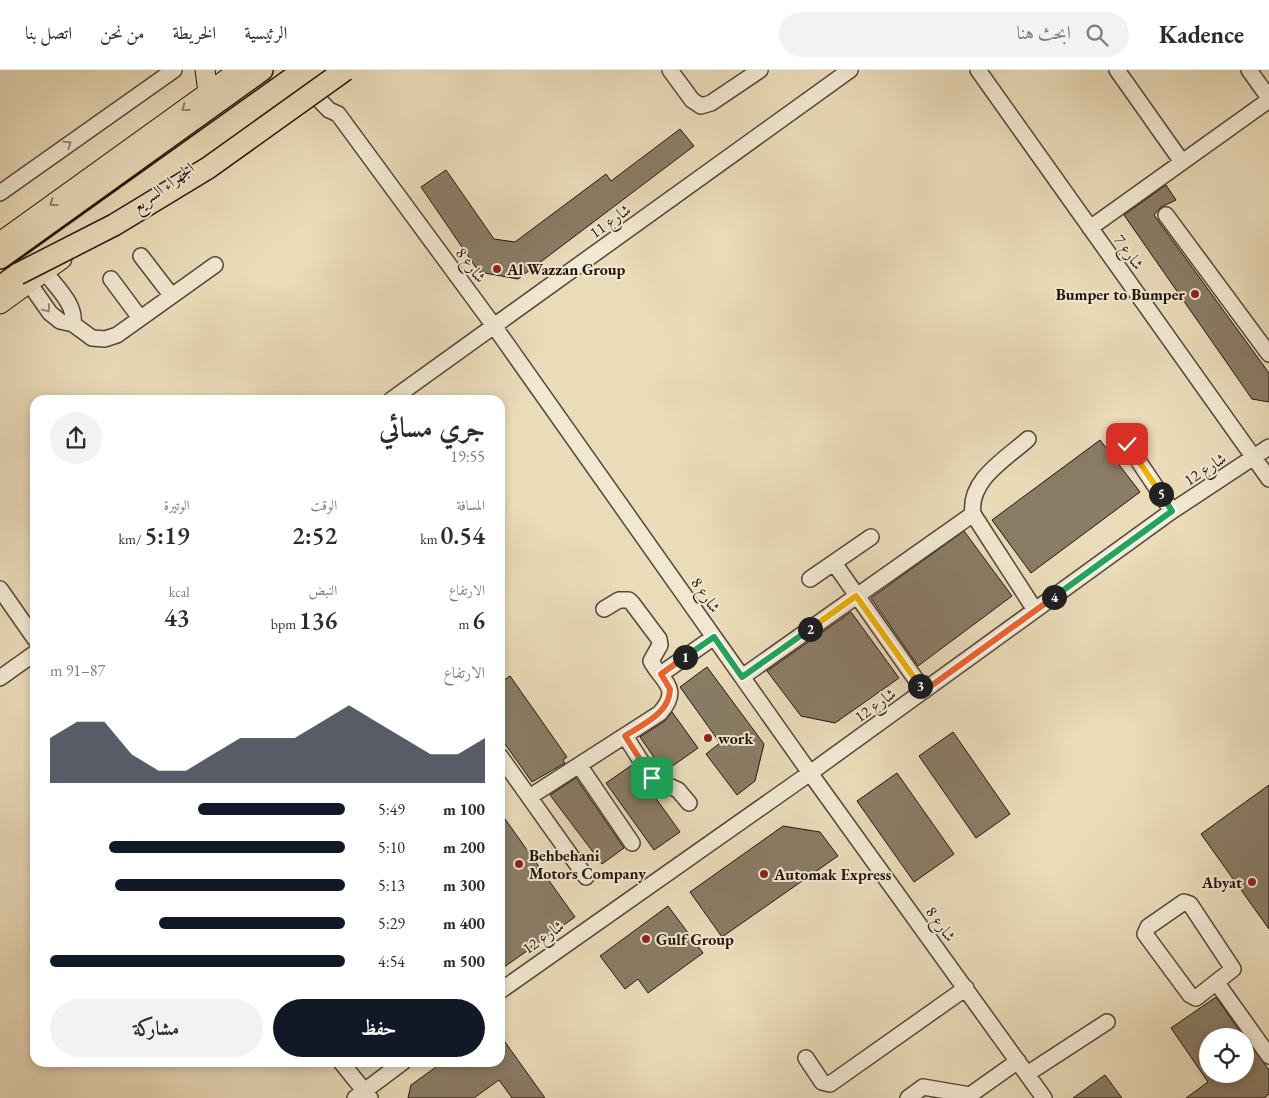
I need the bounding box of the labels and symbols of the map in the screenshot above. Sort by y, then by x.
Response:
one-way arrow [182,103,191,111]
one-way arrow [63,141,72,150]
street label: الجهراء السريع [128,157,201,221]
one-way arrow [49,197,59,206]
street label: شارع 11 [585,199,637,246]
street label: شارع 7 [1107,230,1149,276]
street label: شارع 8 [449,243,491,289]
place label: Al Wazzan Group [506,259,626,280]
marker: Al Wazzan Group [491,263,503,275]
place label: Bumper to Bumper [1056,284,1185,305]
marker: Bumper to Bumper [1189,288,1201,300]
one-way arrow [42,303,50,312]
pin [1106,423,1148,465]
street label: شارع 12 [1180,448,1232,493]
pin: 5 [1148,482,1174,506]
street label: شارع 8 [684,573,726,619]
pin: 4 [1042,584,1066,610]
pin: 2 [798,616,822,642]
pin: 1 [672,644,698,670]
pin: 3 [908,674,932,698]
street label: شارع 12 [850,683,902,730]
place label: work [718,728,753,749]
marker: work [702,732,714,744]
pin [631,757,673,799]
place label: Behbehani Motors Company [529,845,646,884]
marker: Behbehani Motors Company [513,858,525,870]
place label: Automak Express [773,864,892,885]
marker: Automak Express [758,868,770,880]
place label: Abyat [1201,872,1242,893]
marker: Abyat [1246,876,1258,888]
street label: شارع 8 [919,902,961,948]
street label: شارع 12 [518,915,570,961]
place label: Gulf Group [656,929,734,950]
marker: Gulf Group [640,933,652,945]

